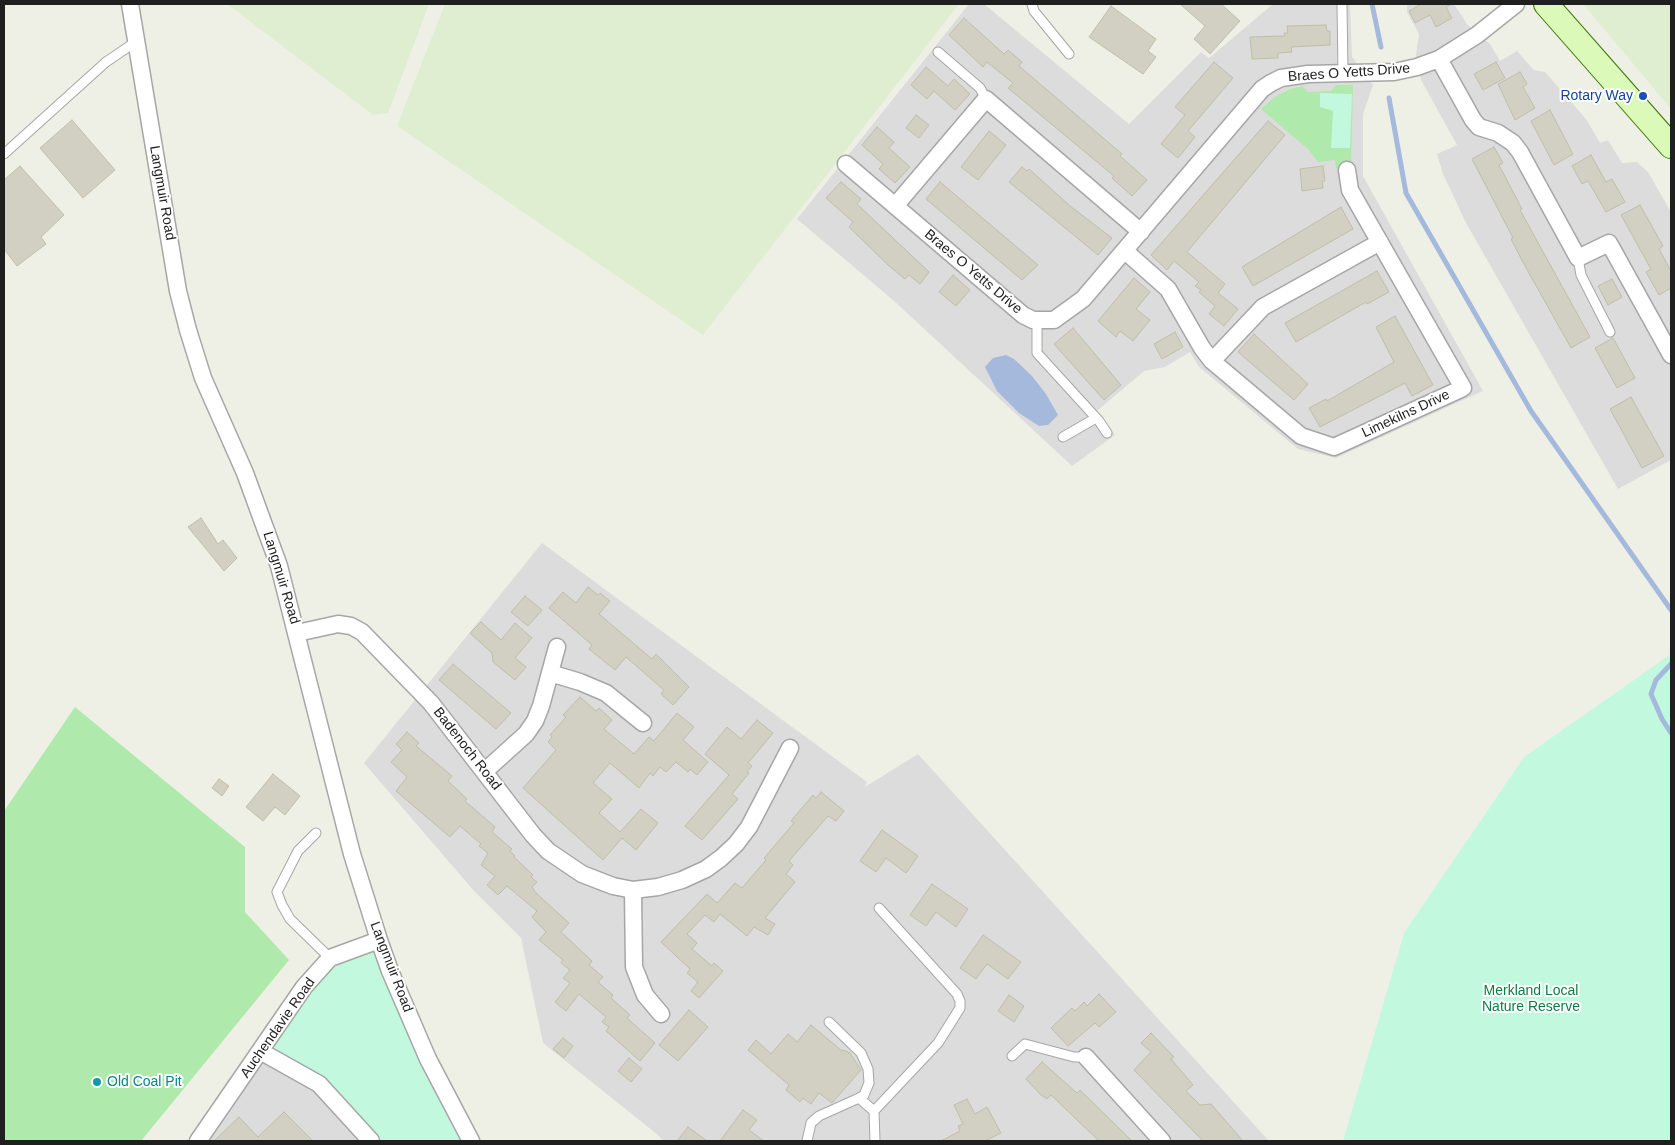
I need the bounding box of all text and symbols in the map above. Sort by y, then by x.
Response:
street label: Braes O Yetts Drive [1287,60,1411,86]
place label: Rotary Way [1560,88,1633,104]
marker: Rotary Way [1637,90,1649,102]
street label: Langmuir Road [145,144,179,242]
street label: Braes O Yetts Drive [921,226,1025,318]
street label: Limekilns Drive [1359,386,1453,442]
street label: Langmuir Road [259,530,303,626]
street label: Badenoch Road [429,704,505,794]
street label: Langmuir Road [366,919,416,1015]
street label: Auchendavie Road [237,975,319,1081]
park label: Merkland Local Nature Reserve [1482,983,1580,1016]
place label: Old Coal Pit [107,1074,182,1090]
marker: Old Coal Pit [91,1076,103,1088]

